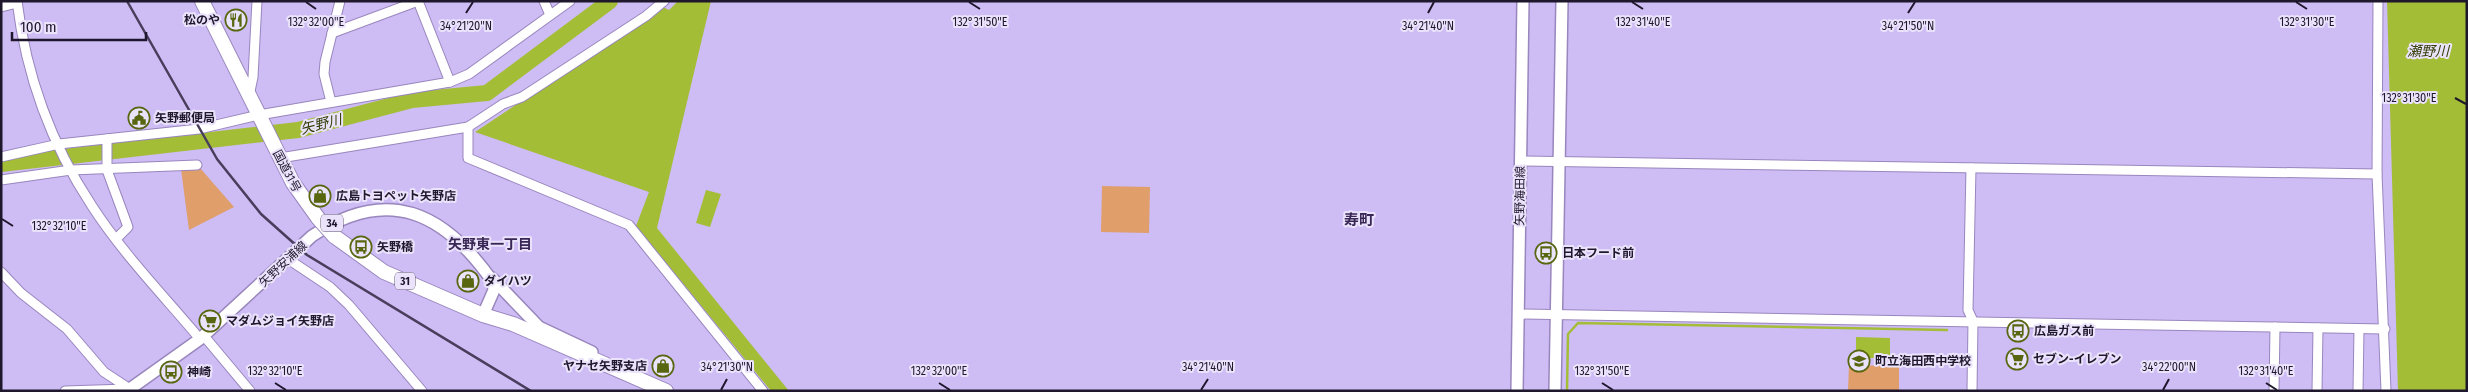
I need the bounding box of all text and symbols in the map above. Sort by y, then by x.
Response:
restaurant icon: 松のや [224,8,248,32]
scale bar [12,10,146,42]
place label: 松のや [184,13,220,27]
text: 132°32'00"E [288,15,345,29]
text: 132°31'50"E [953,15,1008,29]
text: 132°31'40"E [1616,15,1671,29]
text: 132°31'30"E [2280,15,2335,29]
text: 100 m [20,18,57,36]
text: 34°21'20"N [440,19,492,33]
text: 34°21'40"N [1402,19,1454,33]
text: 34°21'50"N [1882,19,1934,33]
water label: 瀬野川 [2407,43,2451,60]
text: 132°31'30"E [2382,91,2437,105]
public building icon: 矢野郵便局 [127,106,151,130]
place label: 矢野郵便局 [155,111,215,125]
water label: 矢野川 [299,111,345,138]
street label: 国道31号 [270,147,304,195]
street label: 矢野海田線 [1512,166,1528,226]
shop icon: 広島トヨペット矢野店 [308,184,332,208]
place label: 広島トヨペット矢野店 [336,189,456,203]
district label: 寿町 [1344,211,1374,229]
road number: 34 [321,214,343,232]
text: 132°32'10"E [32,219,87,233]
bus stop icon: 矢野橋 [349,235,373,259]
district label: 矢野東一丁目 [448,236,532,253]
street label: 矢野安浦線 [256,238,310,290]
place label: 矢野橋 [377,240,414,254]
bus stop icon: 日本フード前 [1534,241,1558,265]
place label: 日本フード前 [1562,246,1634,260]
shop icon: ダイハツ [456,269,480,293]
road number: 31 [395,272,415,290]
place label: ダイハツ [484,274,532,288]
supermarket icon: マダムジョイ矢野店 [198,309,222,333]
place label: マダムジョイ矢野店 [226,314,334,328]
bus stop icon: 広島ガス前 [2006,319,2030,343]
place label: 広島ガス前 [2034,324,2094,338]
supermarket icon: セブン-イレブン [2005,347,2029,371]
school or university icon: 町立海田西中学校 [1847,349,1871,373]
place label: セブン-イレブン [2033,352,2122,366]
shop icon: ヤナセ矢野支店 [651,354,675,378]
place label: 町立海田西中学校 [1875,354,1971,368]
place label: ヤナセ矢野支店 [563,359,647,373]
bus stop icon: 神崎 [159,360,183,384]
text: 34°21'30"N [701,360,753,374]
text: 34°21'40"N [1182,360,1234,374]
text: 34°22'00"N [2142,360,2196,374]
text: 132°32'10"E [248,364,303,378]
text: 132°32'00"E [911,364,968,378]
text: 132°31'50"E [1575,364,1630,378]
text: 132°31'40"E [2239,364,2294,378]
place label: 神崎 [187,365,211,379]

